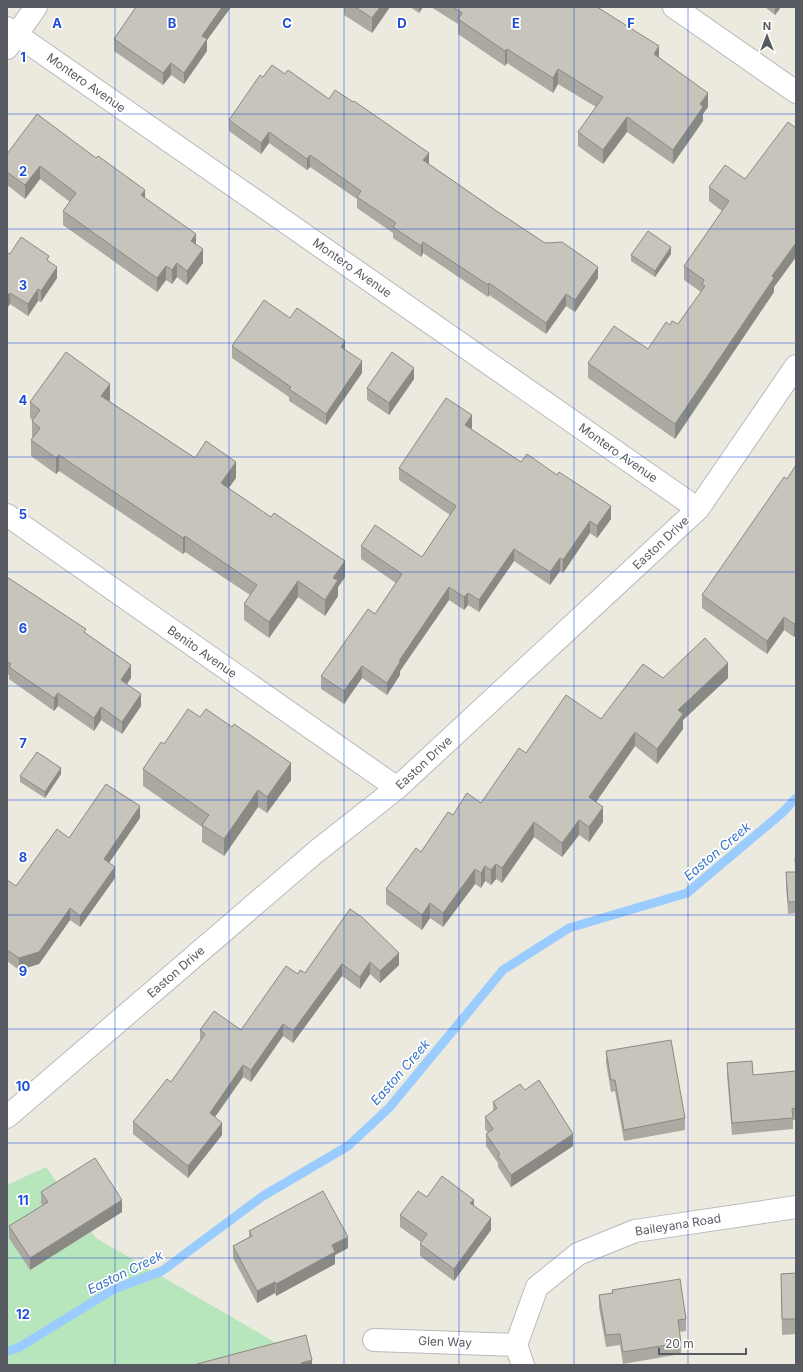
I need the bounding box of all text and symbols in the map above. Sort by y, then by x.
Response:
text: A [52,15,62,31]
text: B [168,15,177,31]
text: C [282,15,292,31]
text: D [397,15,407,31]
text: E [512,15,520,31]
text: F [627,15,635,31]
north arrow [747,16,787,56]
text: N [763,19,771,33]
text: 1 [20,49,26,65]
street label: Montero Avenue [44,50,129,115]
text: 2 [19,163,27,179]
street label: Montero Avenue [310,235,395,300]
text: 3 [19,277,27,293]
text: 4 [19,392,28,408]
street label: Montero Avenue [576,420,661,485]
text: 5 [19,506,27,522]
street label: Easton Drive [629,513,692,573]
text: 6 [19,620,27,636]
street label: Benito Avenue [165,622,240,681]
street label: Easton Drive [392,733,455,793]
text: 7 [19,735,27,751]
water label: Easton Creek [680,818,754,884]
text: 8 [19,849,27,865]
street label: Easton Drive [144,942,208,1001]
text: 9 [19,963,27,979]
water label: Easton Creek [367,1035,434,1108]
text: 10 [16,1078,30,1094]
text: 11 [17,1192,29,1208]
street label: Baileyana Road [634,1210,722,1239]
water label: Easton Creek [85,1246,166,1297]
text: 12 [16,1306,30,1322]
scale bar [659,1330,746,1356]
street label: Glen Way [418,1333,472,1350]
text: 20 m [665,1336,694,1351]

